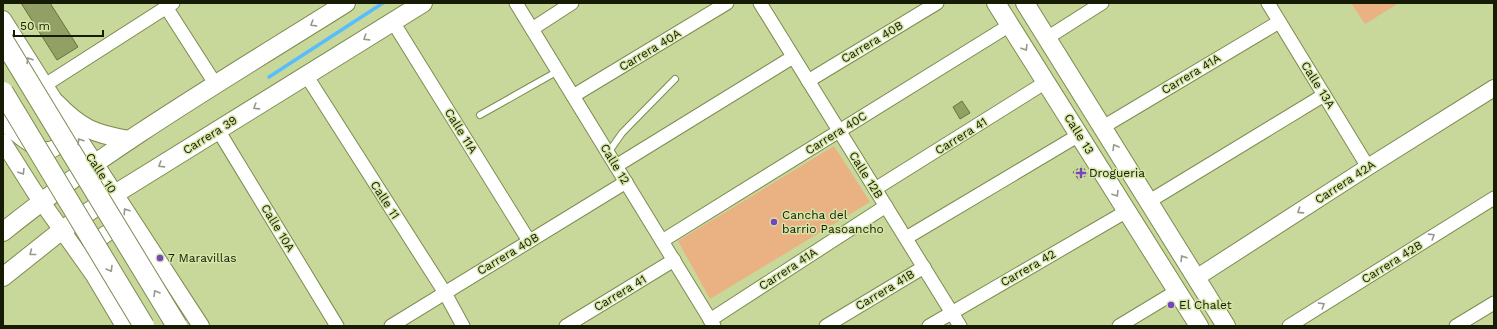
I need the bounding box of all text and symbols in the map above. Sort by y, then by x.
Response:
scale bar [14,12,103,38]
street label: Carrera 40B [839,18,906,66]
text: 50 m [20,19,50,33]
one-way arrow [310,19,317,27]
street label: Carrera 40A [617,26,683,74]
one-way arrow [363,34,370,41]
one-way arrow [1020,44,1027,51]
street label: Carrera 41A [1159,51,1223,97]
one-way arrow [27,58,34,65]
street label: Calle 13A [1298,59,1338,111]
one-way arrow [253,102,260,109]
street label: Calle 11A [442,106,480,156]
street label: Carrera 40C [803,109,869,157]
street label: Calle 13 [1061,111,1097,157]
street label: Carrera 39 [180,113,240,157]
street label: Carrera 41 [932,115,990,157]
one-way arrow [78,138,85,145]
street label: Calle 12 [597,141,633,187]
one-way arrow [1112,144,1119,151]
street label: Calle 12B [846,149,886,201]
street label: Calle 10 [83,150,119,196]
street label: Carrera 42A [1312,157,1378,207]
one-way arrow [158,161,165,168]
place label: Drogueria [1089,166,1145,180]
one-way arrow [17,168,24,175]
marker: Drogueria [1076,168,1086,178]
street label: Calle 11 [368,178,402,222]
one-way arrow [1111,190,1119,197]
street label: Calle 10A [258,202,298,254]
one-way arrow [1297,206,1304,214]
place label: Cancha del barrio Pasoancho [782,208,884,236]
one-way arrow [124,209,131,216]
marker: Cancha del barrio Pasoancho [769,217,779,227]
street label: Carrera 40B [475,230,542,278]
one-way arrow [1428,234,1435,241]
street label: Carrera 42B [1359,238,1425,286]
street label: Carrera 41A [756,245,820,293]
street label: Carrera 42 [998,247,1058,289]
one-way arrow [30,249,37,256]
place label: 7 Maravillas [168,251,237,265]
marker: 7 Maravillas [155,253,165,263]
one-way arrow [1181,255,1188,262]
one-way arrow [105,265,112,272]
street label: Carrera 41B [853,267,917,313]
street label: Carrera 41 [591,272,649,314]
one-way arrow [154,290,161,297]
place label: El Chalet [1179,298,1232,312]
marker: El Chalet [1166,300,1176,310]
one-way arrow [1318,303,1325,310]

